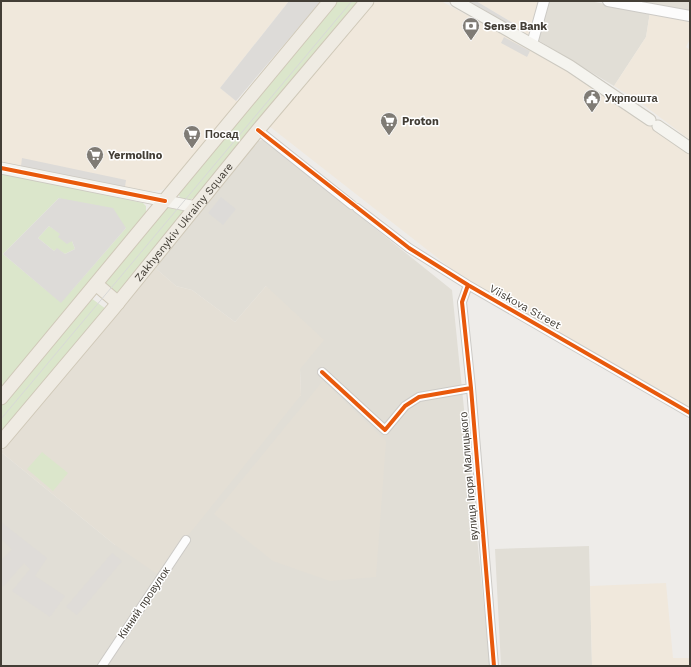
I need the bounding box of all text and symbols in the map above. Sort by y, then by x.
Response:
bank icon: Sense Bank [461,16,481,41]
place label: Sense Bank [484,20,547,33]
public building icon: Укрпошта [582,88,602,113]
place label: Укрпошта [605,92,659,105]
supermarket icon: Proton [379,111,399,136]
place label: Proton [402,115,439,128]
supermarket icon: Посад [182,124,202,149]
place label: Посад [205,128,239,141]
supermarket icon: Yermolino [85,145,105,170]
place label: Yermolino [108,149,163,162]
street label: Zakhysnykiv Ukrainy Square [132,160,236,284]
street label: Viiskova Street [487,282,563,332]
street label: вулиця Ігоря Малицького [457,411,481,541]
street label: Кінний провулок [115,565,173,641]

